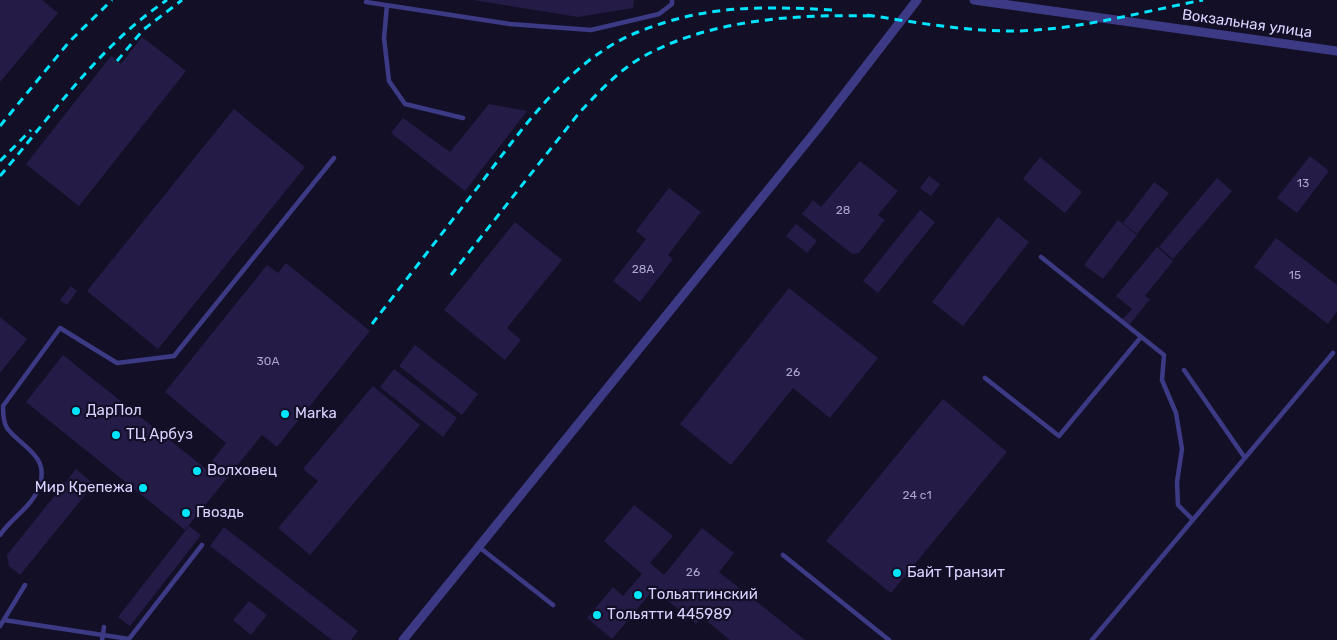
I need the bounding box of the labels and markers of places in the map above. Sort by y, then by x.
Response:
place label: ДарПол [86,402,142,420]
marker: ДарПол [70,405,82,417]
place label: Marka [295,405,337,423]
marker: Marka [279,408,291,420]
place label: ТЦ Арбуз [126,426,193,444]
marker: ТЦ Арбуз [110,429,122,441]
place label: Волховец [207,462,277,480]
marker: Волховец [191,465,203,477]
place label: Мир Крепежа [35,479,133,497]
marker: Мир Крепежа [137,482,149,494]
place label: Гвоздь [196,504,244,522]
marker: Гвоздь [180,507,192,519]
place label: Байт Транзит [907,564,1005,582]
marker: Байт Транзит [891,567,903,579]
place label: Тольяттинский [648,586,758,604]
marker: Тольяттинский [632,589,644,601]
place label: Тольятти 445989 [607,606,732,624]
marker: Тольятти 445989 [591,609,603,621]

